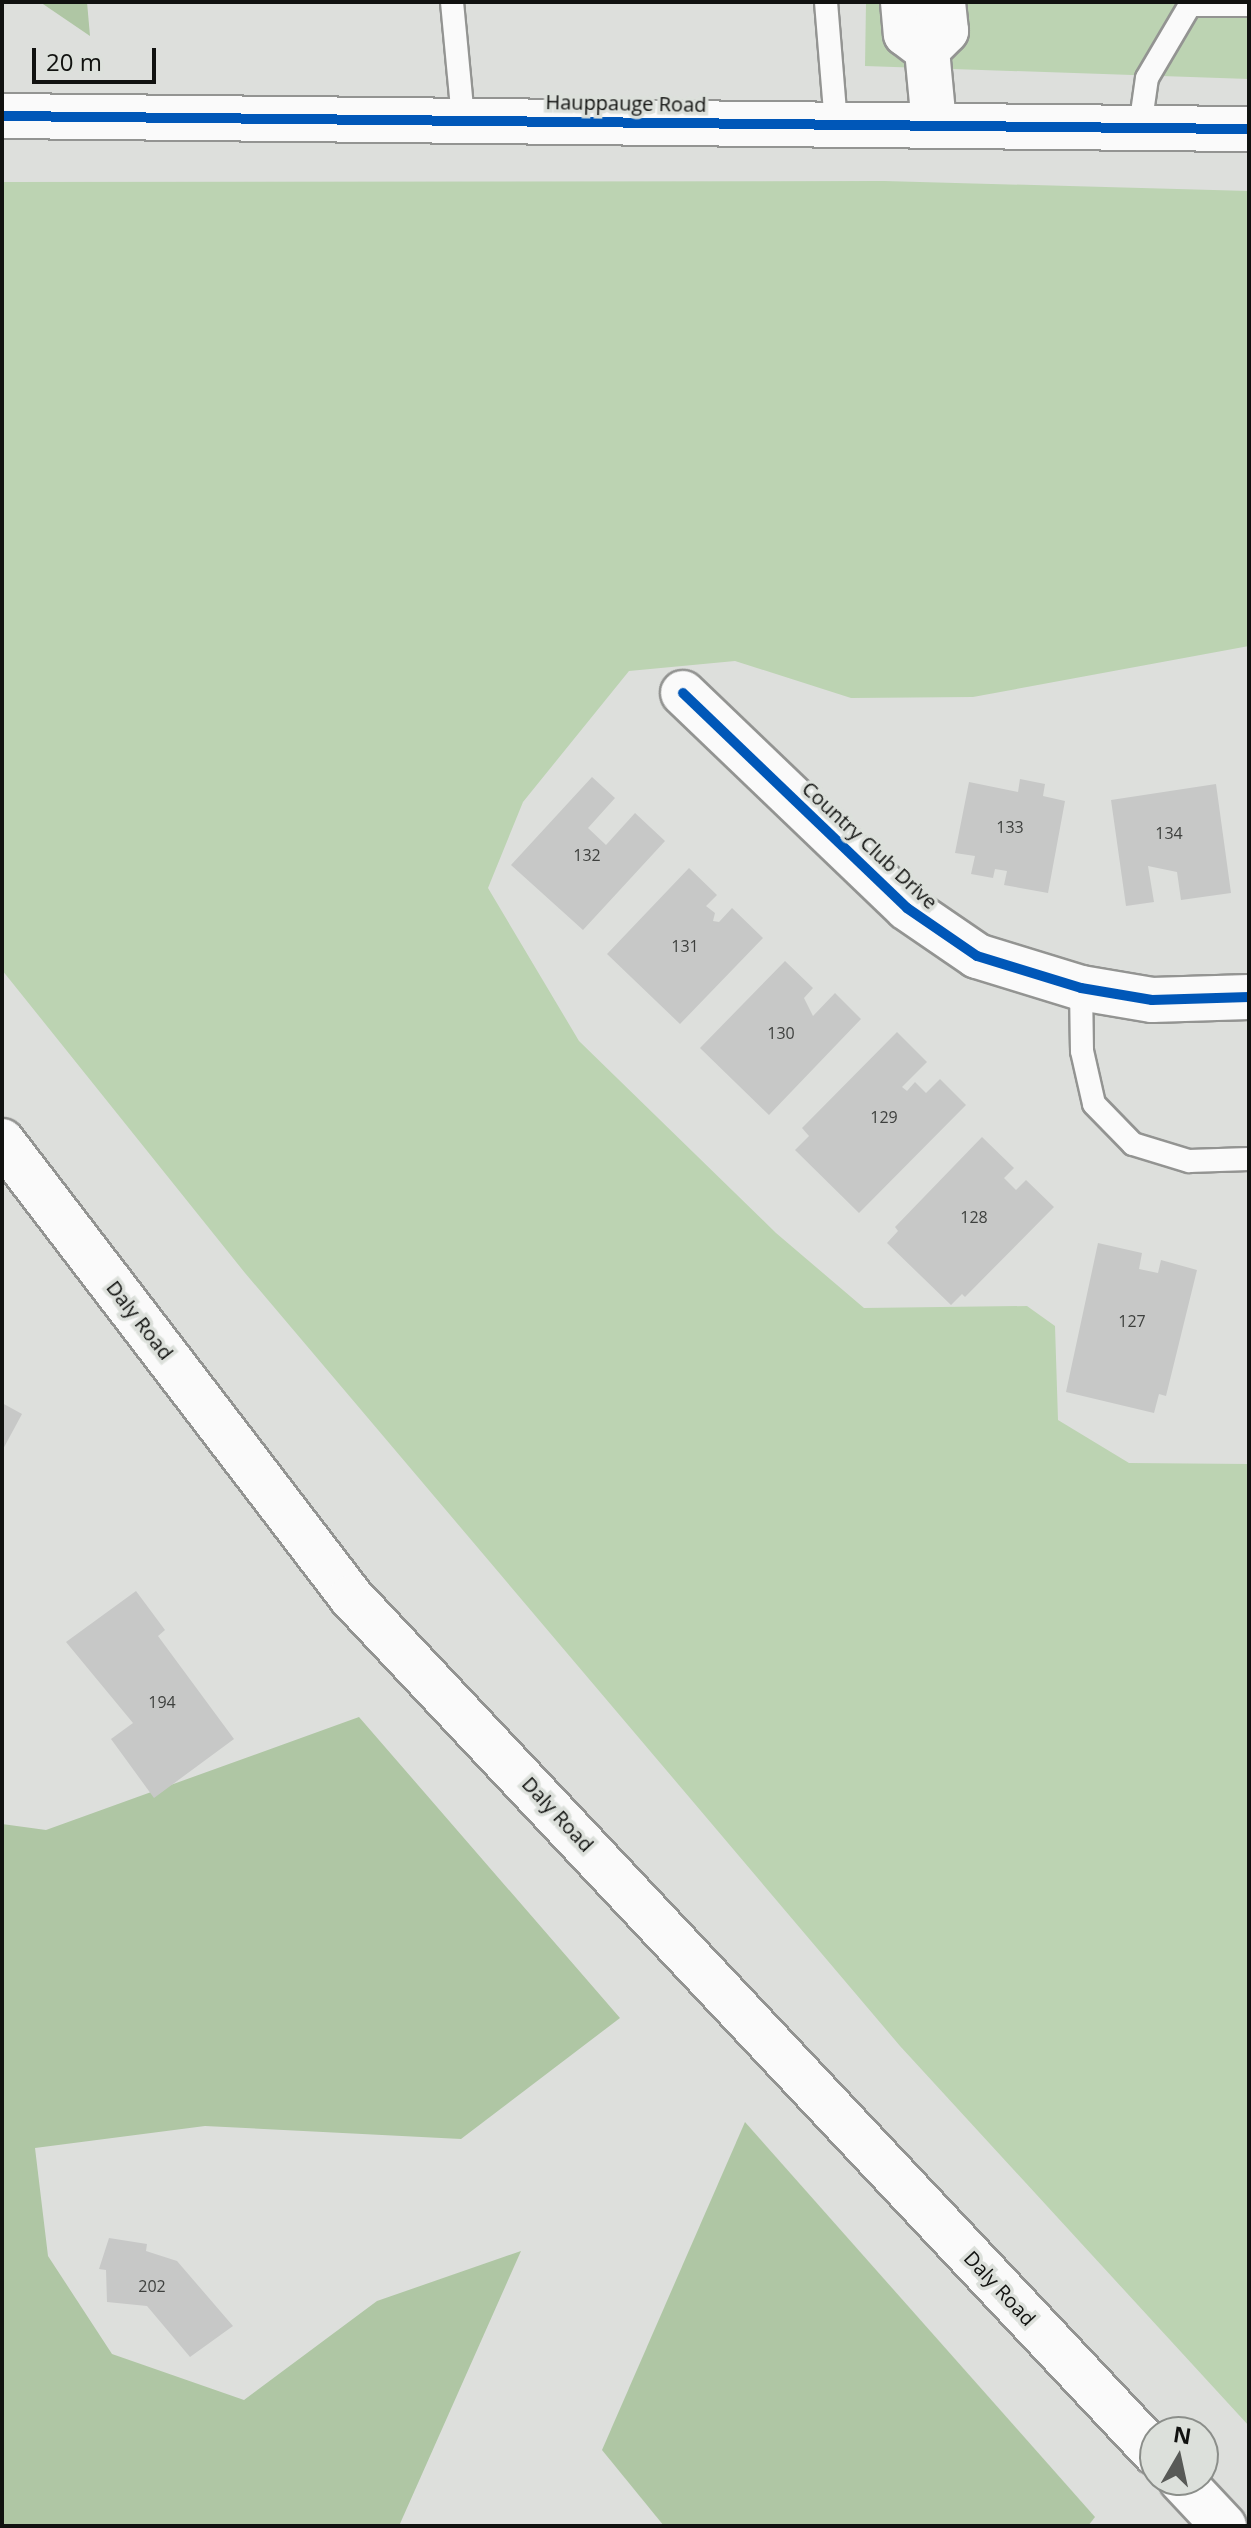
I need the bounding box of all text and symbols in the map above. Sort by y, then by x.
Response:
scale bar [36,32,160,82]
text: 20 m [46,45,102,78]
street label: Hauppauge Road [545,90,707,116]
street label: Country Club Drive [797,776,943,914]
house number: 133 [996,817,1024,837]
house number: 134 [1155,823,1183,843]
house number: 132 [573,845,601,865]
house number: 131 [671,936,699,956]
house number: 130 [767,1023,795,1043]
house number: 129 [870,1107,898,1127]
house number: 128 [960,1207,988,1227]
street label: Daly Road [102,1276,178,1364]
house number: 127 [1118,1311,1146,1331]
house number: 194 [148,1692,176,1712]
street label: Daly Road [517,1772,599,1856]
street label: Daly Road [959,2246,1041,2330]
house number: 202 [138,2276,166,2296]
north arrow [1139,2416,1219,2496]
text: N [1171,2418,1194,2450]

